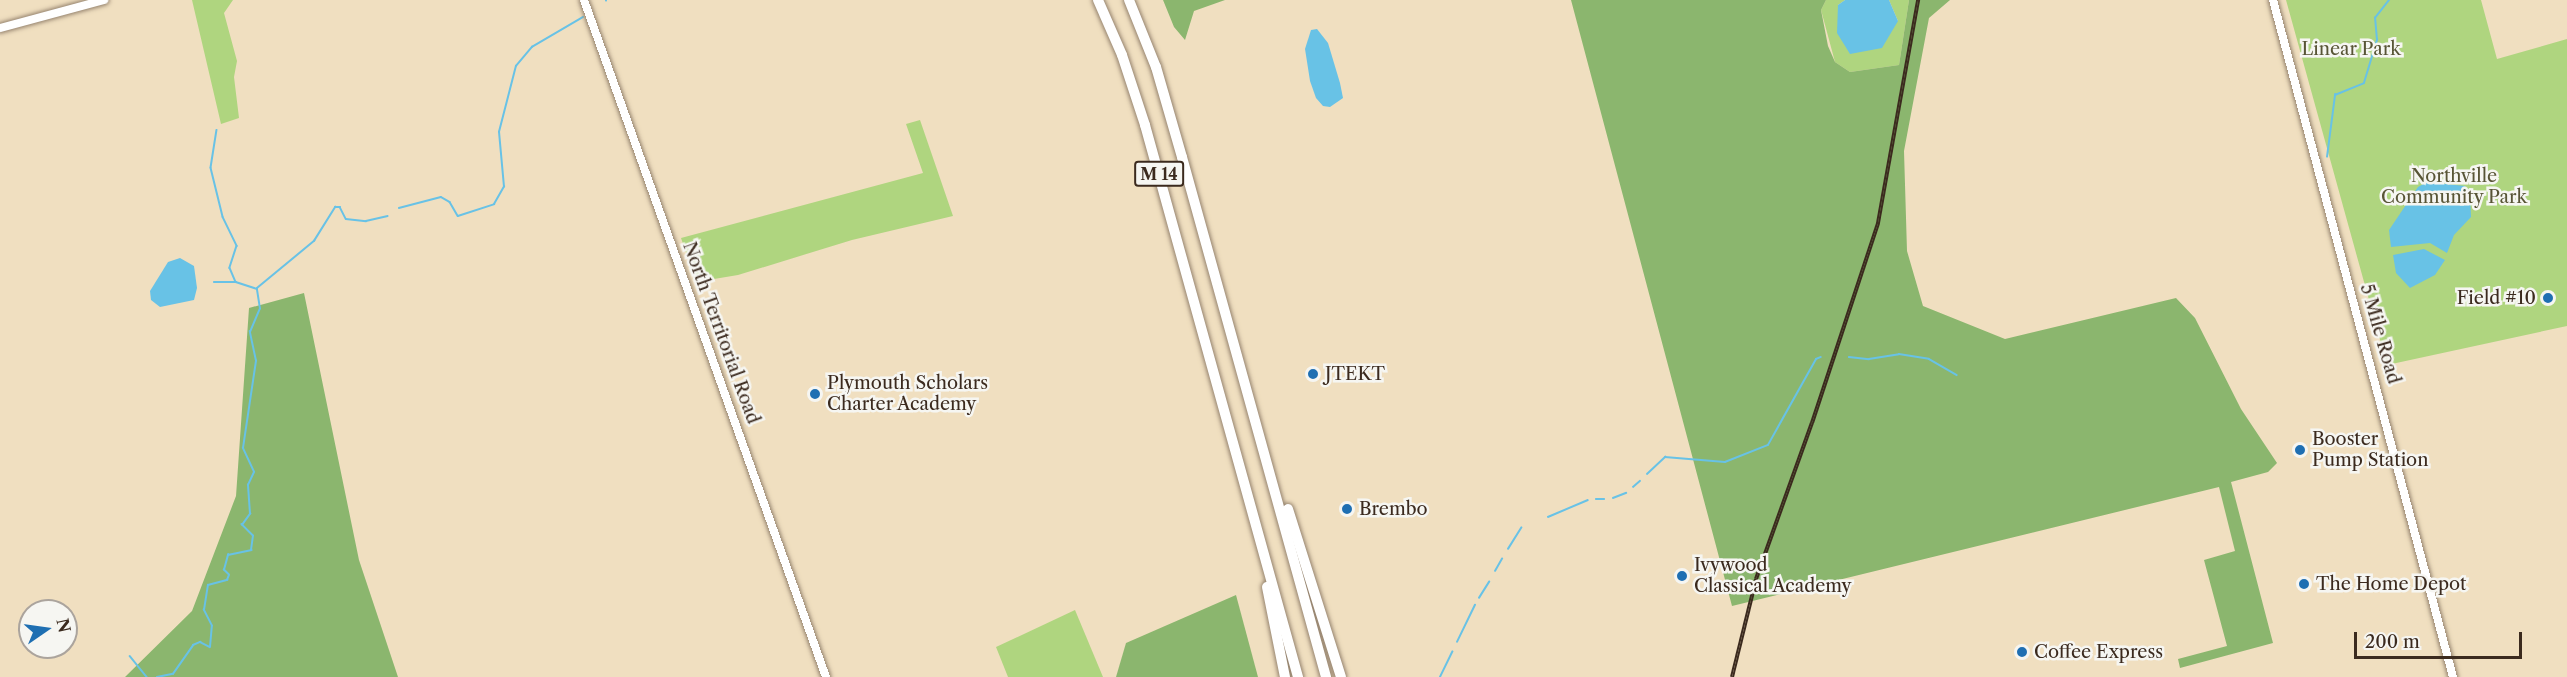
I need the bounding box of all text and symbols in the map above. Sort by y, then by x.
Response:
park label: Linear Park [2301,38,2401,60]
road number: M 14 [1134,161,1184,187]
park label: Northville Community Park [2381,166,2527,208]
street label: North Territorial Road [678,239,764,427]
street label: 5 Mile Road [2355,282,2405,386]
place label: Field #10 [2457,287,2536,309]
marker: Field #10 [2541,291,2555,305]
place label: JTEKT [1325,363,1385,385]
marker: JTEKT [1306,367,1320,381]
place label: Plymouth Scholars Charter Academy [827,373,988,416]
marker: Plymouth Scholars Charter Academy [808,387,822,401]
place label: Booster Pump Station [2312,429,2428,472]
marker: Booster Pump Station [2293,443,2307,457]
place label: Brembo [1359,498,1428,520]
marker: Brembo [1340,502,1354,516]
place label: Ivywood Classical Academy [1694,555,1852,598]
marker: Ivywood Classical Academy [1675,569,1689,583]
place label: The Home Depot [2316,573,2466,595]
marker: The Home Depot [2297,577,2311,591]
north arrow [18,599,78,659]
text: N [52,616,75,634]
scale bar [2357,620,2525,658]
text: 200 m [2365,631,2420,653]
place label: Coffee Express [2034,641,2163,663]
marker: Coffee Express [2015,645,2029,659]

